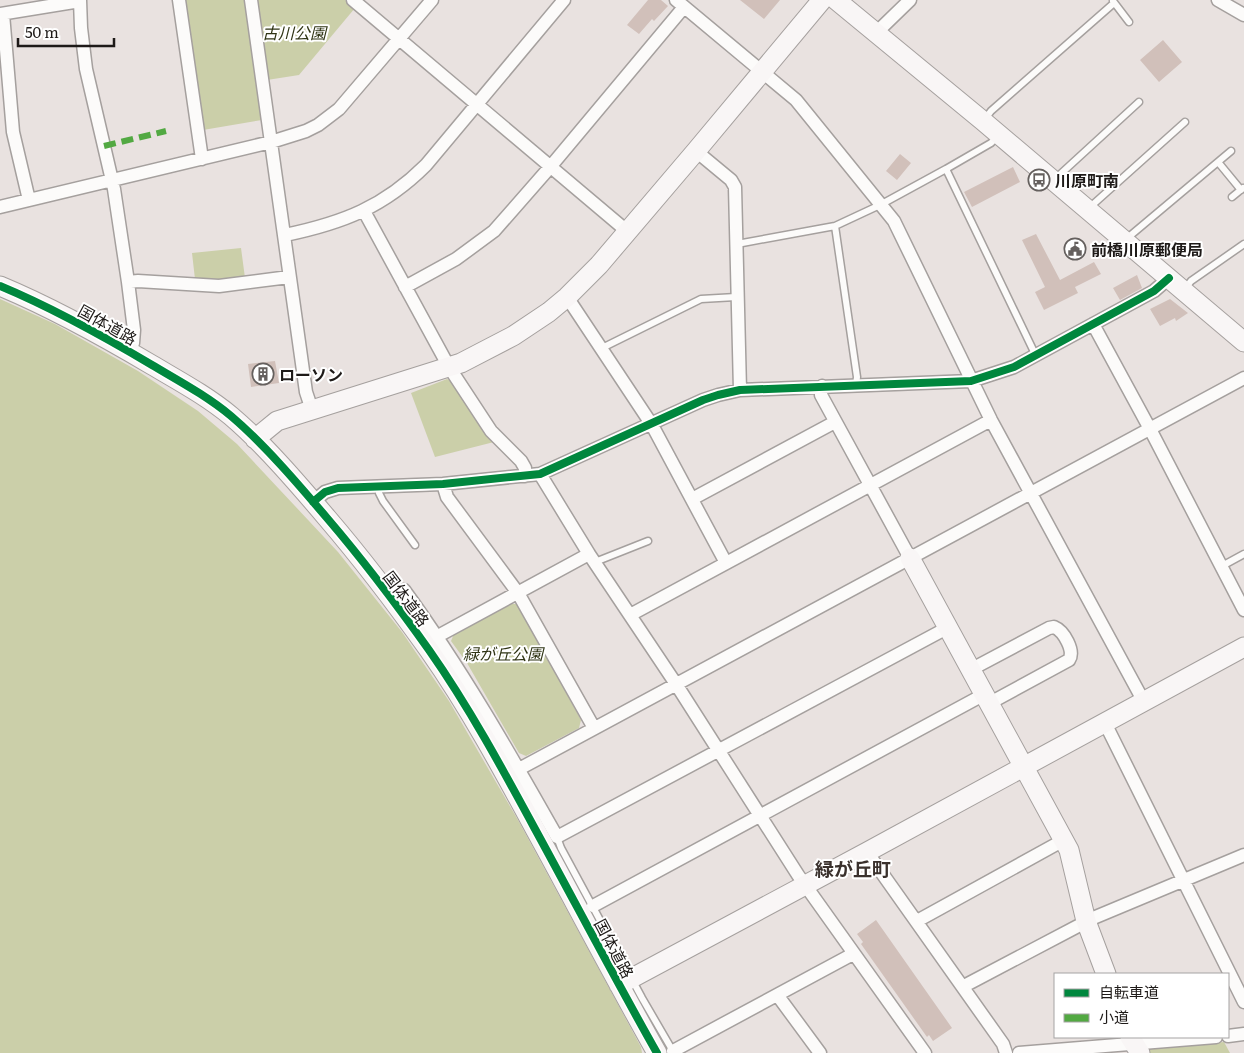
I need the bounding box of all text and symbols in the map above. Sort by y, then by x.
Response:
scale bar [18,15,114,47]
text: 50 m [25,20,59,43]
park label: 古川公園 [262,20,328,44]
bus stop icon: 川原町南 [1027,168,1051,192]
place label: 川原町南 [1055,168,1119,192]
public building icon: 前橋川原郵便局 [1063,237,1087,261]
place label: 前橋川原郵便局 [1091,237,1203,261]
street label: 国体道路 [74,298,142,350]
building icon: ローソン [251,362,275,386]
place label: ローソン [279,362,343,386]
street label: 国体道路 [378,565,436,631]
park label: 緑が丘公園 [463,641,545,665]
district label: 緑が丘町 [815,854,891,882]
street label: 国体道路 [589,914,641,982]
legend [1054,973,1229,1038]
text: 自転車道 [1099,980,1159,1003]
text: 小道 [1099,1005,1129,1028]

